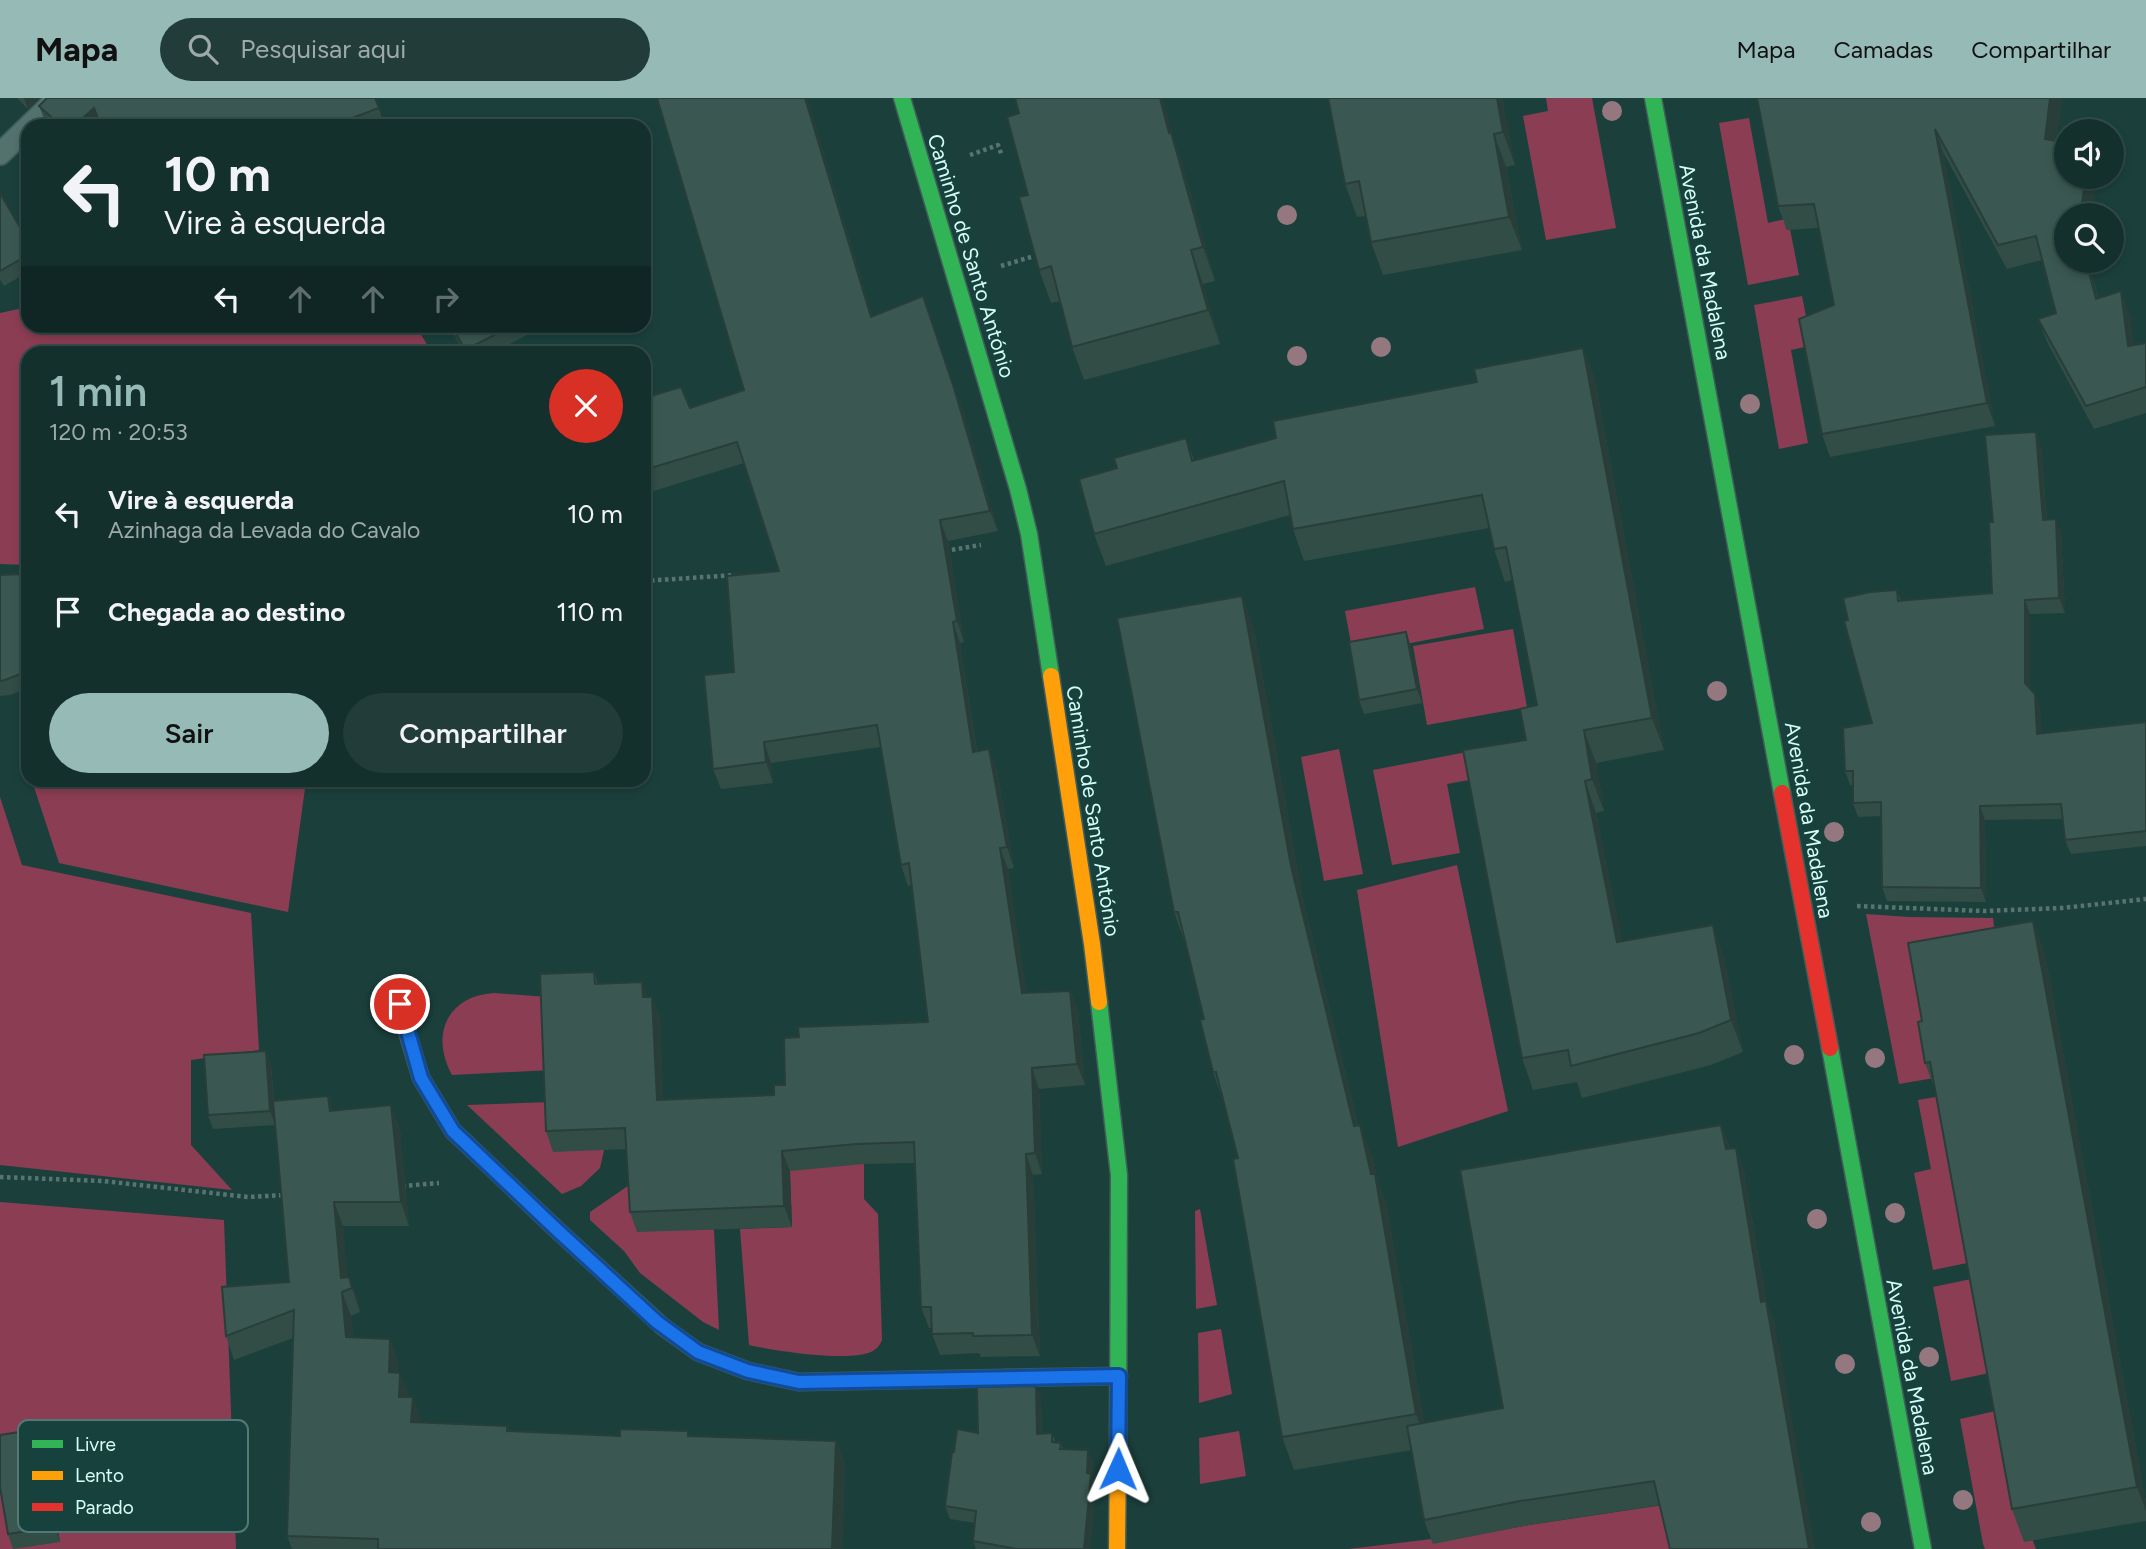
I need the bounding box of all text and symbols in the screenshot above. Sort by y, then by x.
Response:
search box [160,18,650,81]
text: Mapa [35,30,118,69]
icon: search [184,30,222,68]
text: Pesquisar aqui [240,33,406,65]
text: Mapa [1736,35,1795,64]
text: Camadas [1833,35,1933,64]
text: Compartilhar [1971,35,2111,64]
map controls [2054,119,2124,273]
button: sound [2054,119,2124,189]
street label: Caminho de Santo António [922,131,1021,381]
text: 10 m [164,144,271,203]
icon: left [49,147,140,238]
street label: Avenida da Madalena [1674,162,1737,362]
button: search [2054,203,2124,273]
text: Vire à esquerda [164,204,386,242]
icon: left [208,280,246,318]
icon: ahead [281,280,319,318]
icon: ahead [354,280,392,318]
icon: right [427,280,465,318]
text: 1 min [49,366,147,417]
button: close [549,369,623,443]
text: 120 m · 20:53 [49,418,188,446]
text: Vire à esquerda [108,484,294,516]
icon: left [49,495,87,533]
text: 10 m [567,498,623,530]
text: Azinhaga da Levada do Cavalo [108,516,420,544]
icon: arrive [49,593,87,631]
text: Chegada ao destino [108,596,345,628]
text: 110 m [556,596,623,628]
street label: Caminho de Santo António [1061,684,1126,938]
button: Sair [49,693,329,773]
button: Compartilhar [343,693,623,773]
street label: Avenida da Madalena [1780,720,1839,920]
pin [370,974,430,1034]
icon: arrive [381,985,419,1023]
street label: Avenida da Madalena [1881,1277,1944,1477]
legend [18,1420,248,1532]
position arrow [1081,1432,1155,1506]
text: Livre [75,1433,116,1456]
text: Lento [75,1464,124,1487]
text: Parado [75,1496,134,1519]

